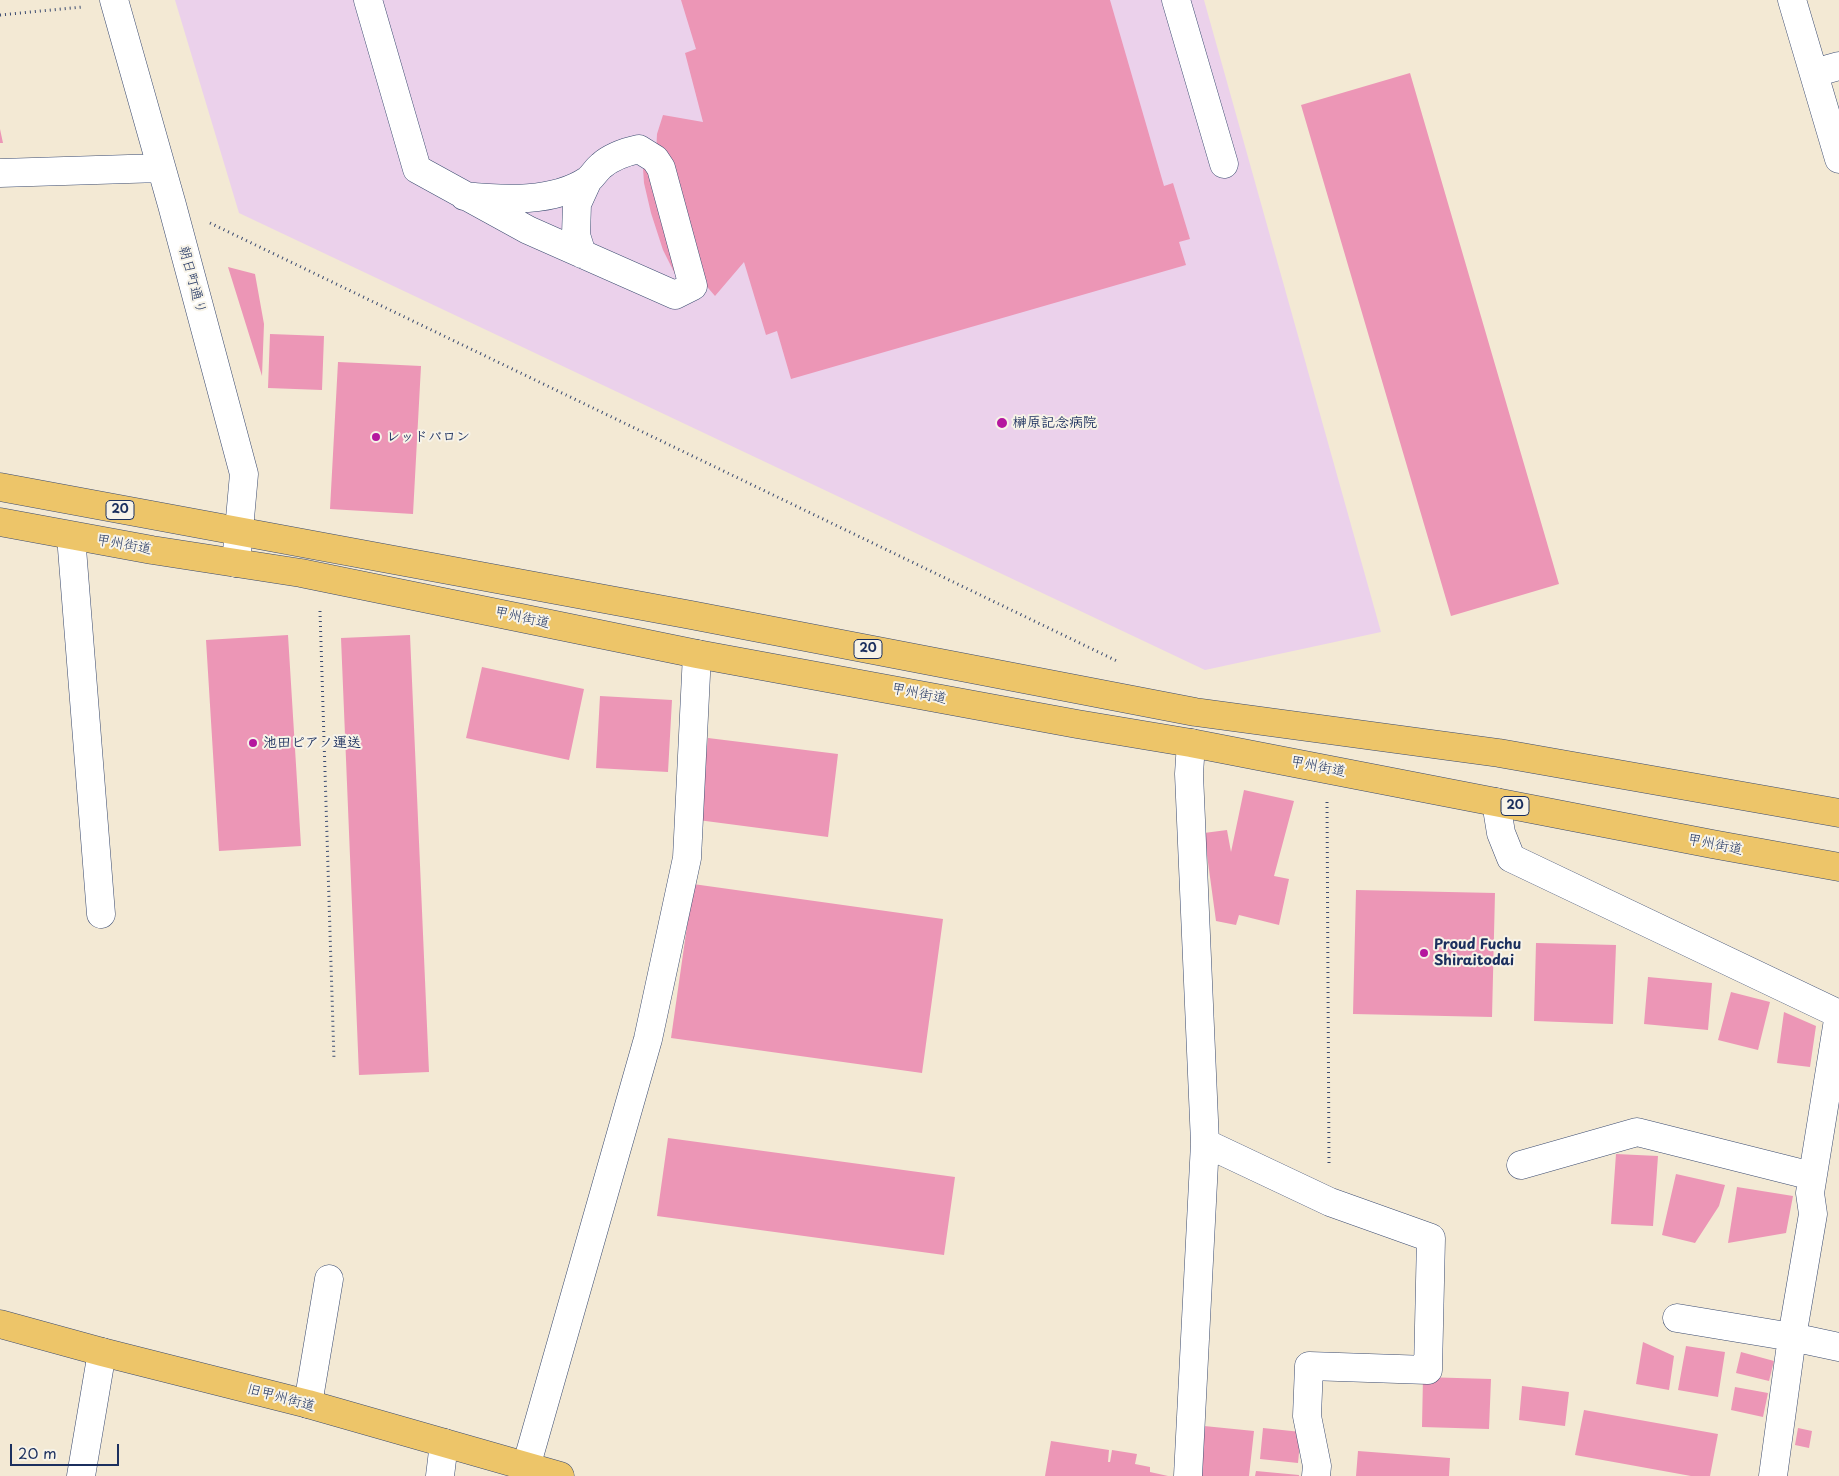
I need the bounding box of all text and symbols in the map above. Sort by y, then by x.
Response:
street label: 朝日町通り [175,244,209,316]
place label: 榊原記念病院 [1013,415,1097,431]
marker: 榊原記念病院 [995,416,1009,430]
place label: レッドバロン [386,429,470,445]
marker: レッドバロン [370,431,382,443]
road number: 20 [106,500,134,520]
street label: 甲州街道 [95,532,153,558]
street label: 甲州街道 [493,604,551,632]
road number: 20 [854,640,882,659]
street label: 甲州街道 [890,680,948,708]
place label: 池田ピアノ運送 [263,735,361,751]
marker: 池田ピアノ運送 [247,737,259,749]
street label: 甲州街道 [1289,753,1347,781]
road number: 20 [1501,796,1529,816]
street label: 甲州街道 [1686,831,1744,859]
place label: Proud Fuchu Shiraitodai [1434,937,1521,970]
marker: Proud Fuchu Shiraitodai [1418,947,1430,959]
street label: 旧甲州街道 [245,1381,317,1415]
scale bar [12,1434,121,1466]
text: 20 m [18,1441,57,1464]

